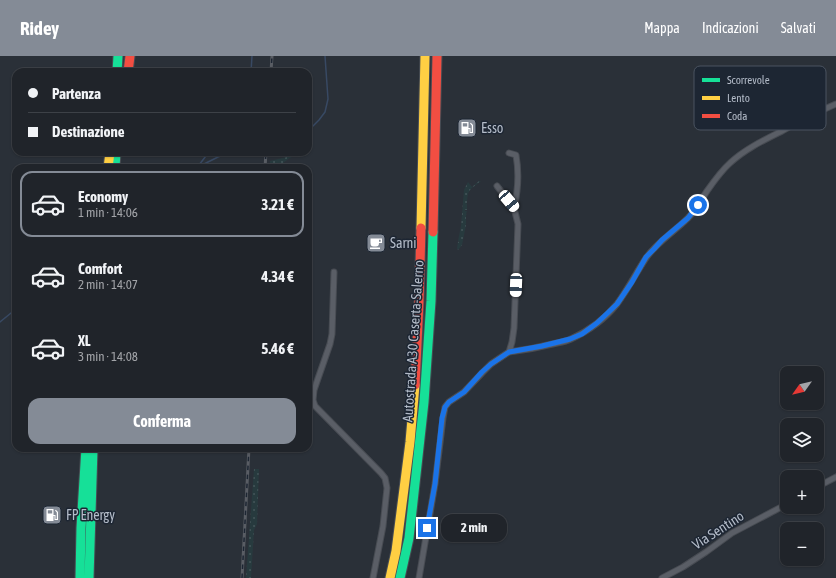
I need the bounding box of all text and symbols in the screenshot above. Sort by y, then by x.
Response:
text: Ridey [20,17,59,39]
text: Mappa [644,20,680,36]
text: Indicazioni [702,20,759,36]
text: Salvati [781,20,816,36]
legend [694,66,826,130]
text: Scorrevole [727,74,770,86]
text: Partenza [52,85,101,102]
text: Lento [727,92,750,104]
text: Coda [727,110,747,122]
fuel station icon: Esso [456,117,478,139]
place label: Esso [481,120,503,136]
text: Destinazione [52,123,125,140]
icon: car [30,186,66,222]
text: Economy [78,188,128,205]
car [497,188,521,214]
text: 3.21 € [261,196,294,213]
route start [689,196,707,214]
text: 1 min · 14:06 [78,205,138,220]
cafe icon: Sarni [365,232,387,254]
place label: Sarni [390,235,417,251]
icon: car [30,258,66,294]
street label: Autostrada A30 Caserta-Salerno [399,259,427,423]
text: Comfort [78,260,122,277]
text: 4.34 € [261,268,294,285]
car [510,273,522,297]
text: 2 min · 14:07 [78,277,138,292]
icon: car [30,330,66,366]
text: XL [78,332,91,349]
text: 5.46 € [261,340,294,357]
text: 3 min · 14:08 [78,349,138,364]
north arrow [780,366,824,410]
map controls [780,366,824,566]
button: Conferma [28,398,296,444]
button: layers [780,418,824,462]
button: + [780,470,824,514]
fuel station icon: FP Energy [41,504,63,526]
place label: FP Energy [66,507,115,523]
street label: Via Sentino [689,507,747,553]
callout: 2 min [441,514,507,542]
route end [418,519,436,537]
text: 2 min [461,520,487,535]
button: − [780,522,824,566]

